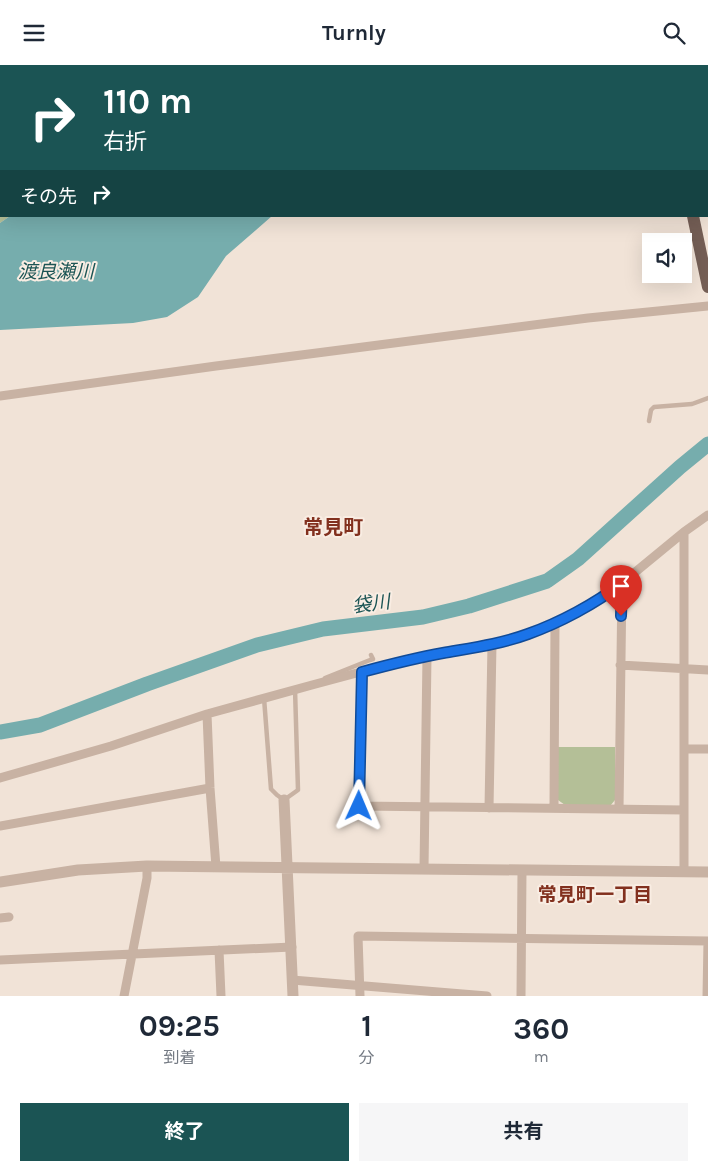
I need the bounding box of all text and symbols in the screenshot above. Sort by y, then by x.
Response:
icon: menu [20,19,48,47]
icon: search [660,19,688,47]
text: Turnly [322,20,386,46]
text: 110 m [103,81,192,122]
icon: right [20,85,85,150]
text: 右折 [103,129,147,155]
icon: right [87,180,115,208]
text: その先 [20,186,77,208]
map controls [642,233,692,283]
button: sound [642,233,692,283]
water label: 渡良瀬川 [18,261,96,283]
district label: 常見町 [303,516,363,539]
pin [600,565,642,616]
icon: arrive [607,572,635,600]
water label: 袋川 [351,591,393,617]
position arrow [332,779,384,831]
district label: 常見町一丁目 [538,884,652,906]
text: 09:25 [139,1008,220,1044]
text: 1 [361,1008,372,1044]
text: 360 [513,1011,569,1047]
text: m [534,1047,549,1066]
text: 到着 [163,1048,195,1067]
text: 分 [359,1048,375,1067]
button: 終了 [20,1103,349,1161]
button: 共有 [359,1103,688,1161]

